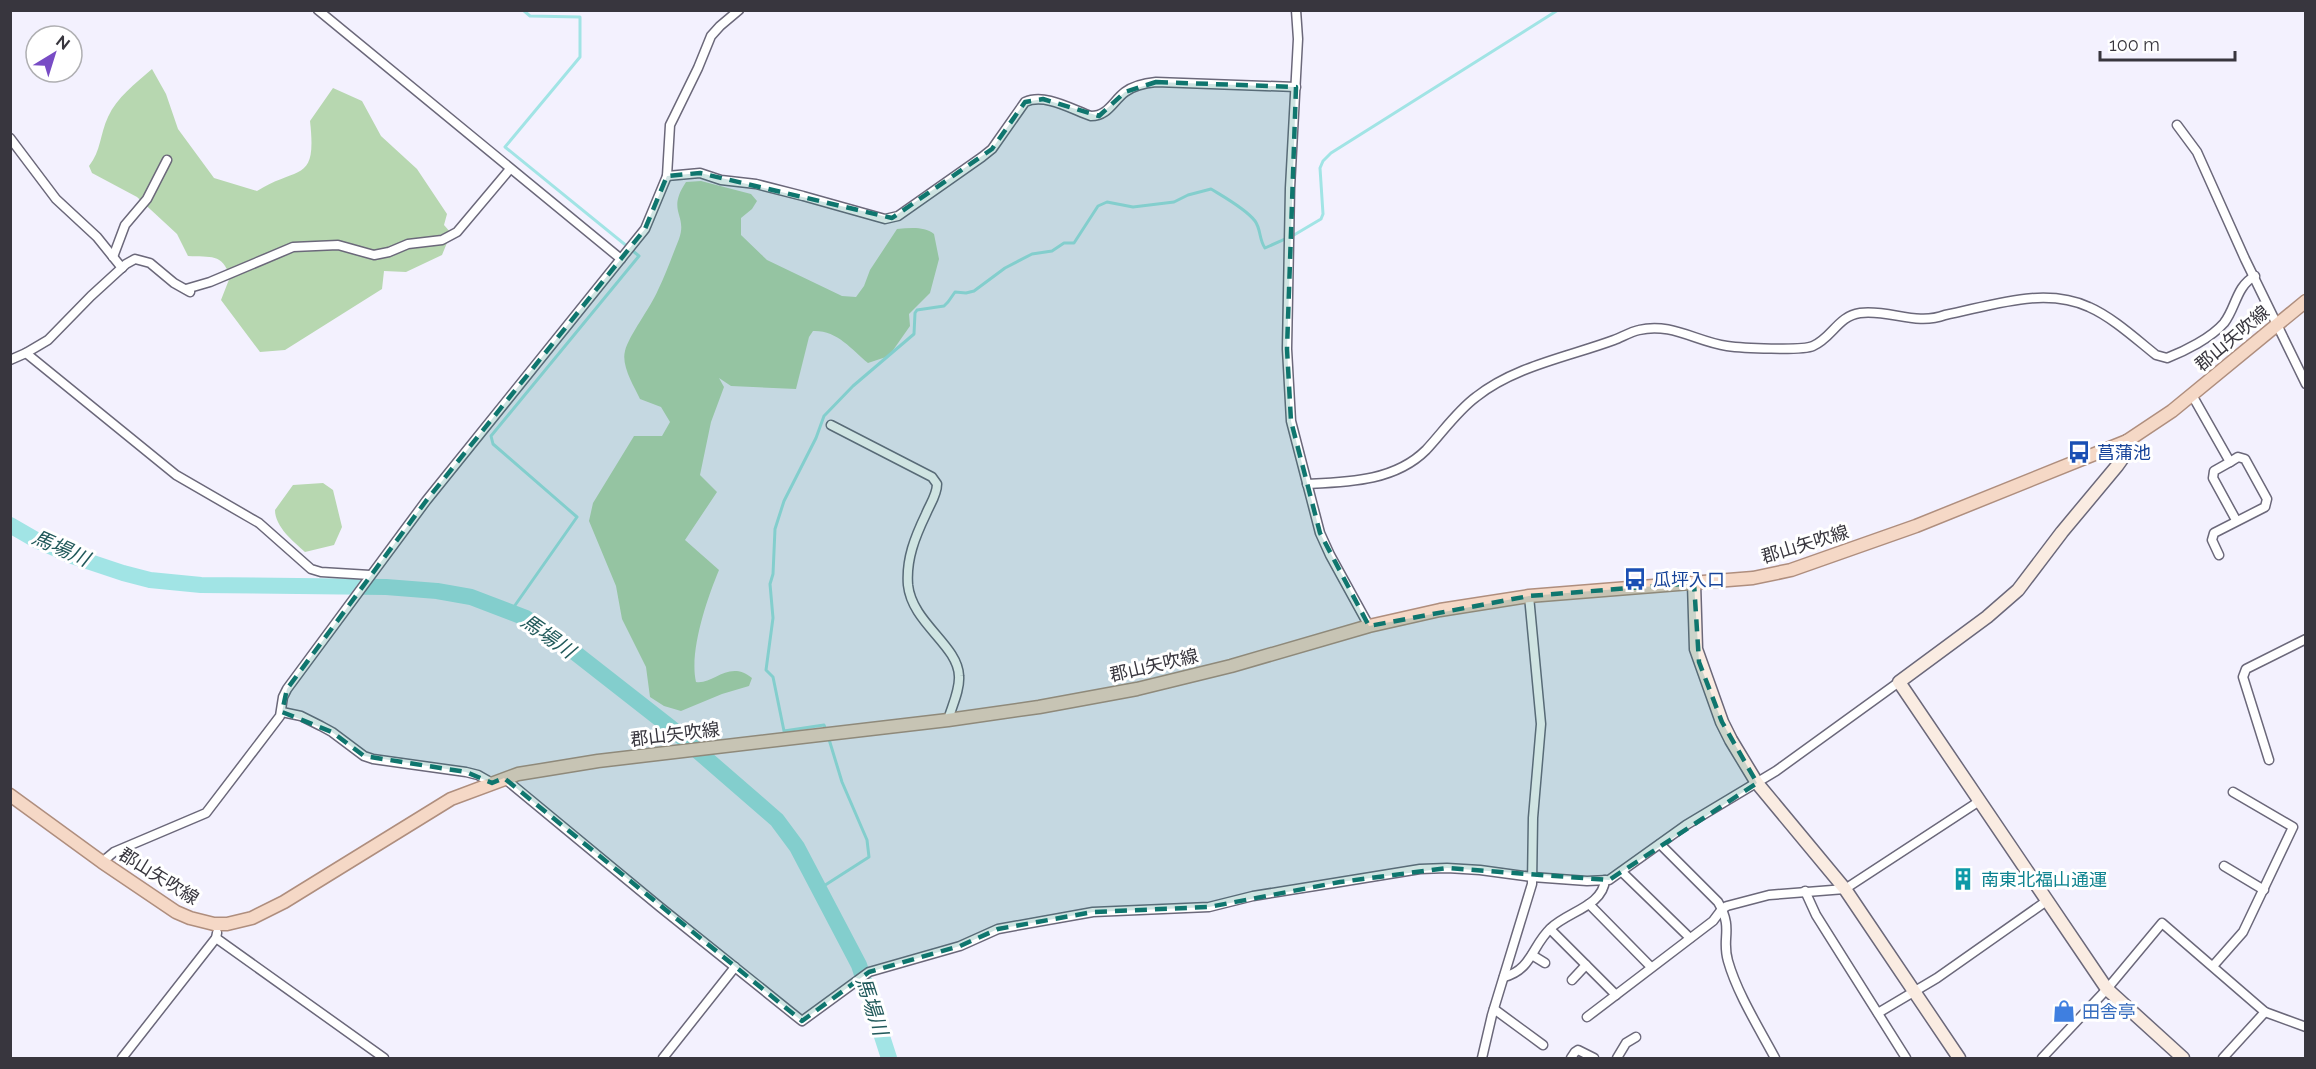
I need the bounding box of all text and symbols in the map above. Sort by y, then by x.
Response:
north arrow [24,24,84,84]
scale bar [2100,24,2235,62]
text: N [52,31,74,54]
text: 100 m [2109,34,2160,55]
street label: 郡山矢吹線 [2191,301,2273,375]
bus stop icon: 菖蒲池 [2066,439,2092,465]
place label: 菖蒲池 [2097,442,2151,463]
street label: 郡山矢吹線 [1759,521,1851,567]
water label: 馬場川 [29,525,95,572]
bus stop icon: 瓜坪入口 [1622,566,1648,592]
place label: 瓜坪入口 [1653,569,1725,590]
water label: 馬場川 [517,609,581,664]
street label: 郡山矢吹線 [1108,645,1200,685]
street label: 郡山矢吹線 [629,718,721,750]
street label: 郡山矢吹線 [115,843,203,909]
building icon: 南東北福山通運 [1950,866,1976,892]
place label: 南東北福山通運 [1981,869,2107,890]
water label: 馬場川 [851,974,893,1040]
shop icon: 田舎亭 [2051,998,2077,1024]
place label: 田舎亭 [2082,1001,2136,1022]

